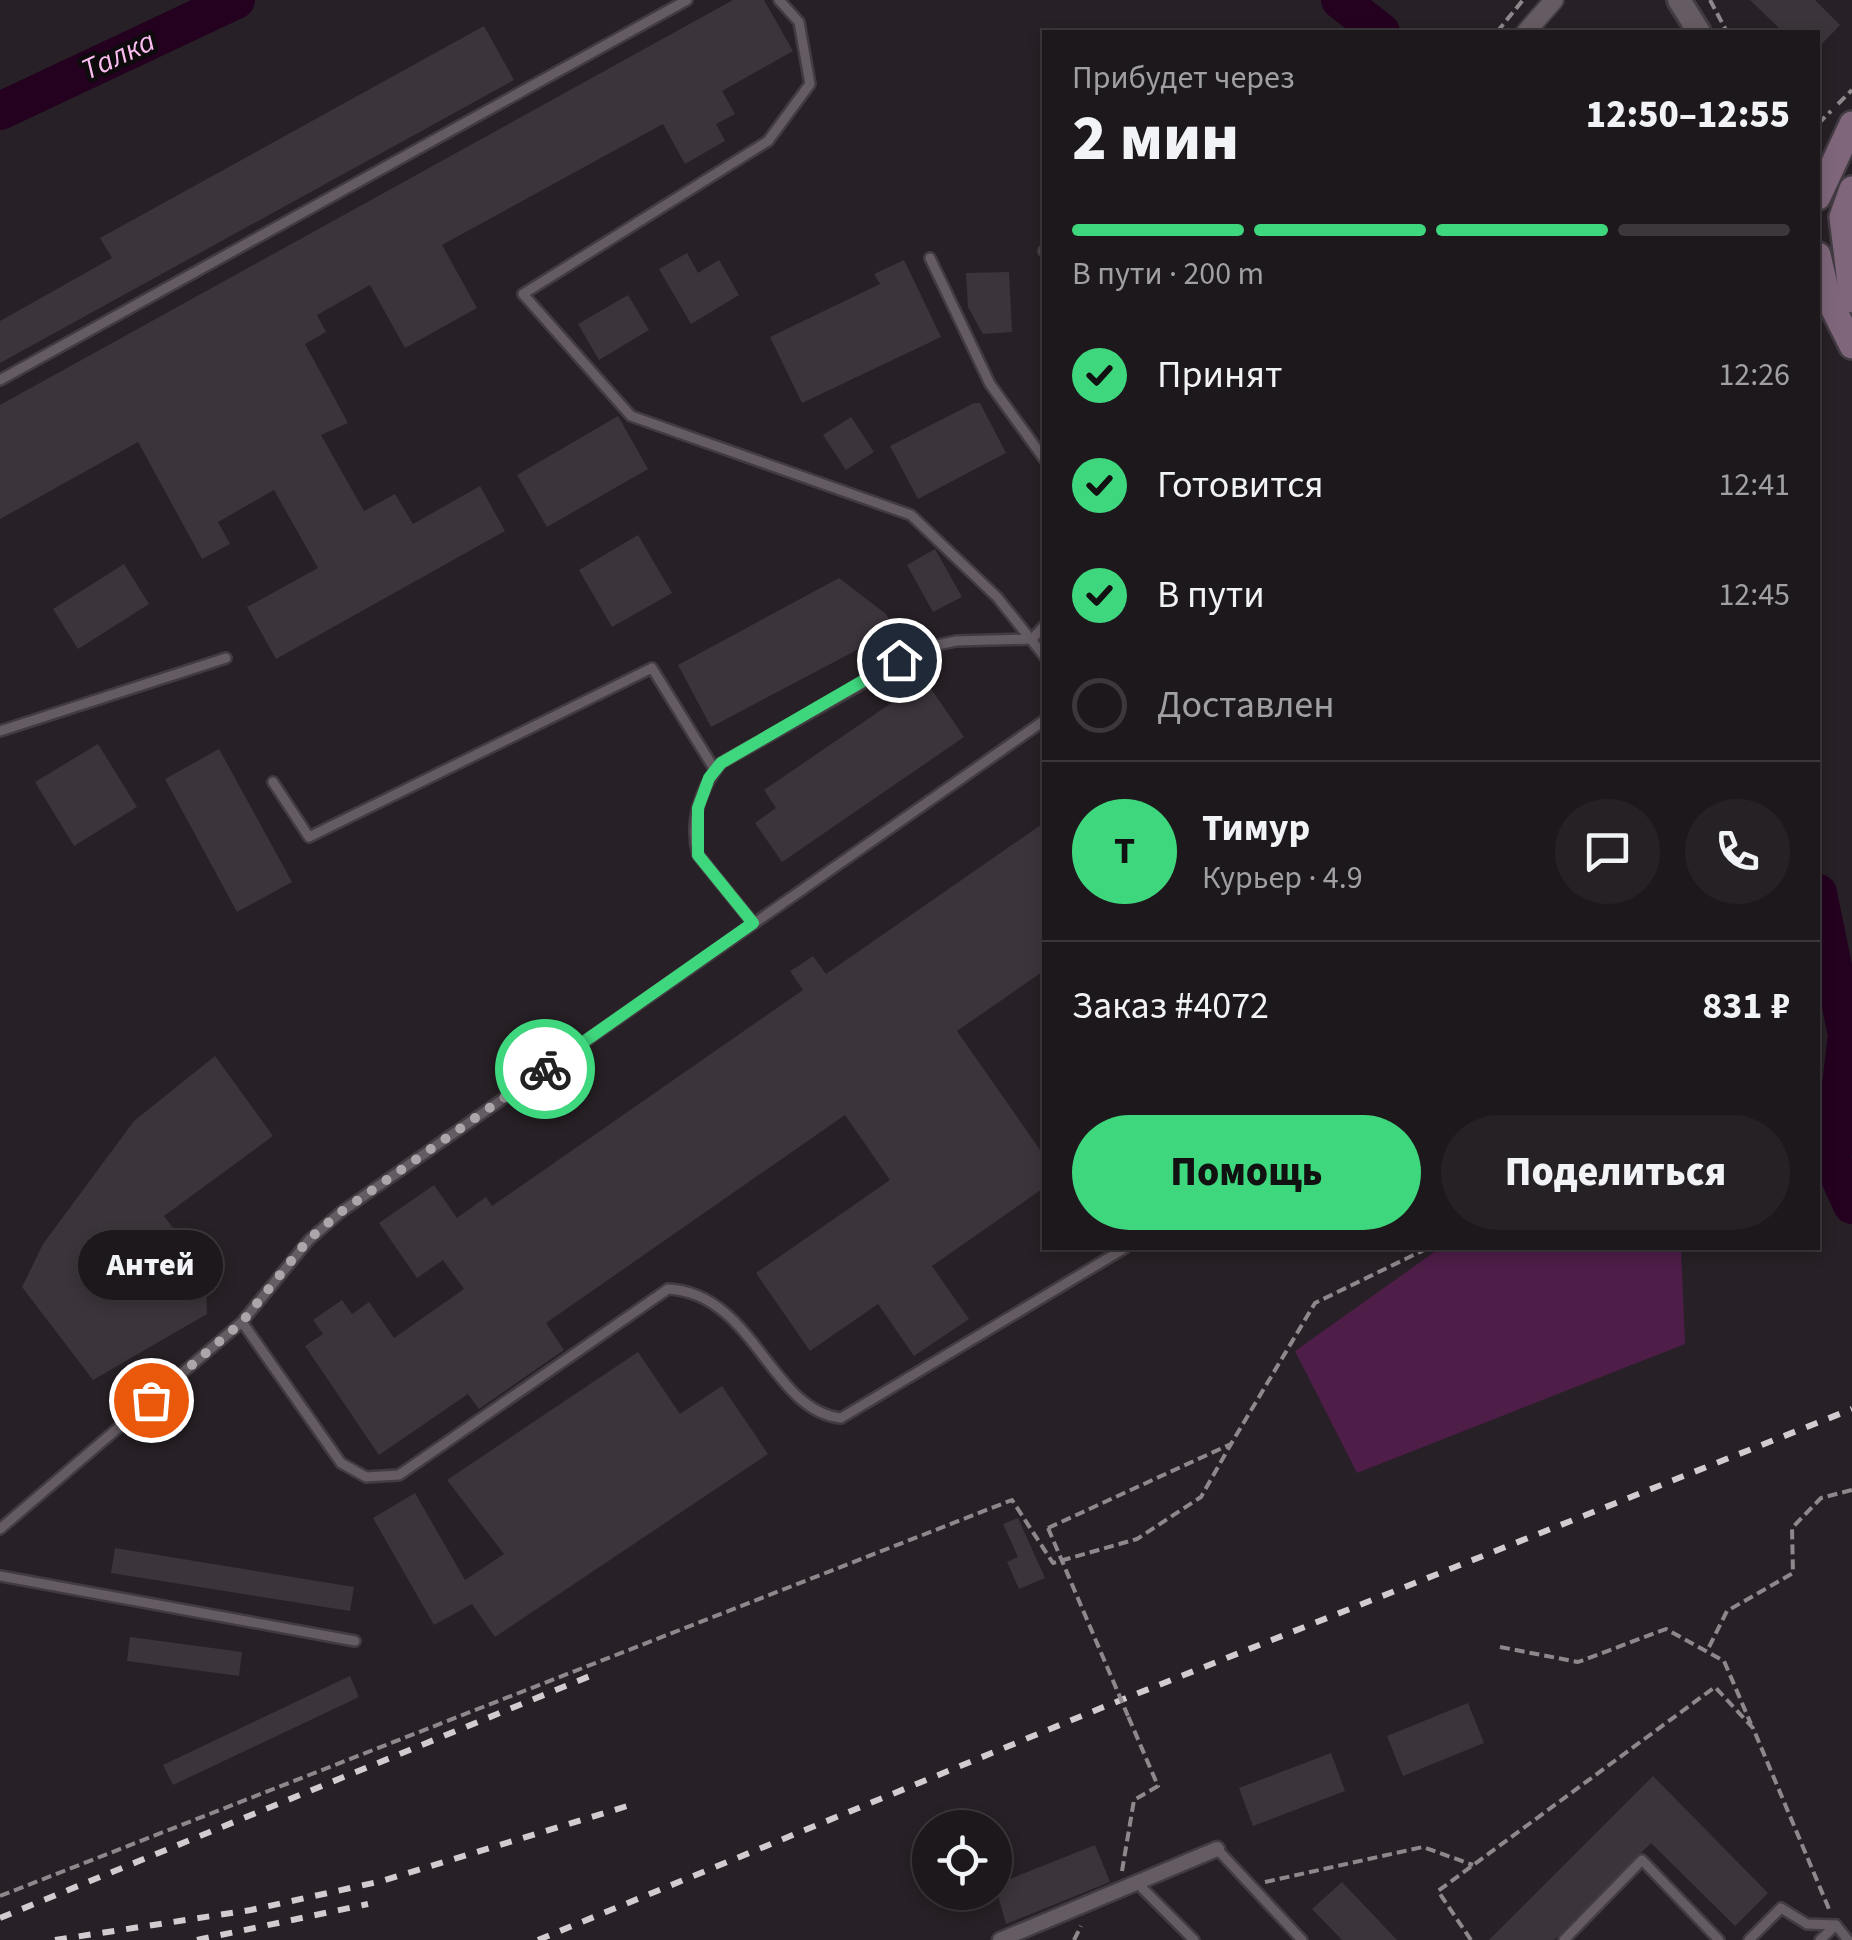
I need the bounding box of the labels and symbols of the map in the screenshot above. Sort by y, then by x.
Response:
water label: Талка [74,20,162,91]
pin [857,618,942,703]
courier [495,1019,595,1119]
callout: Антей [78,1230,224,1300]
pin [109,1358,194,1443]

